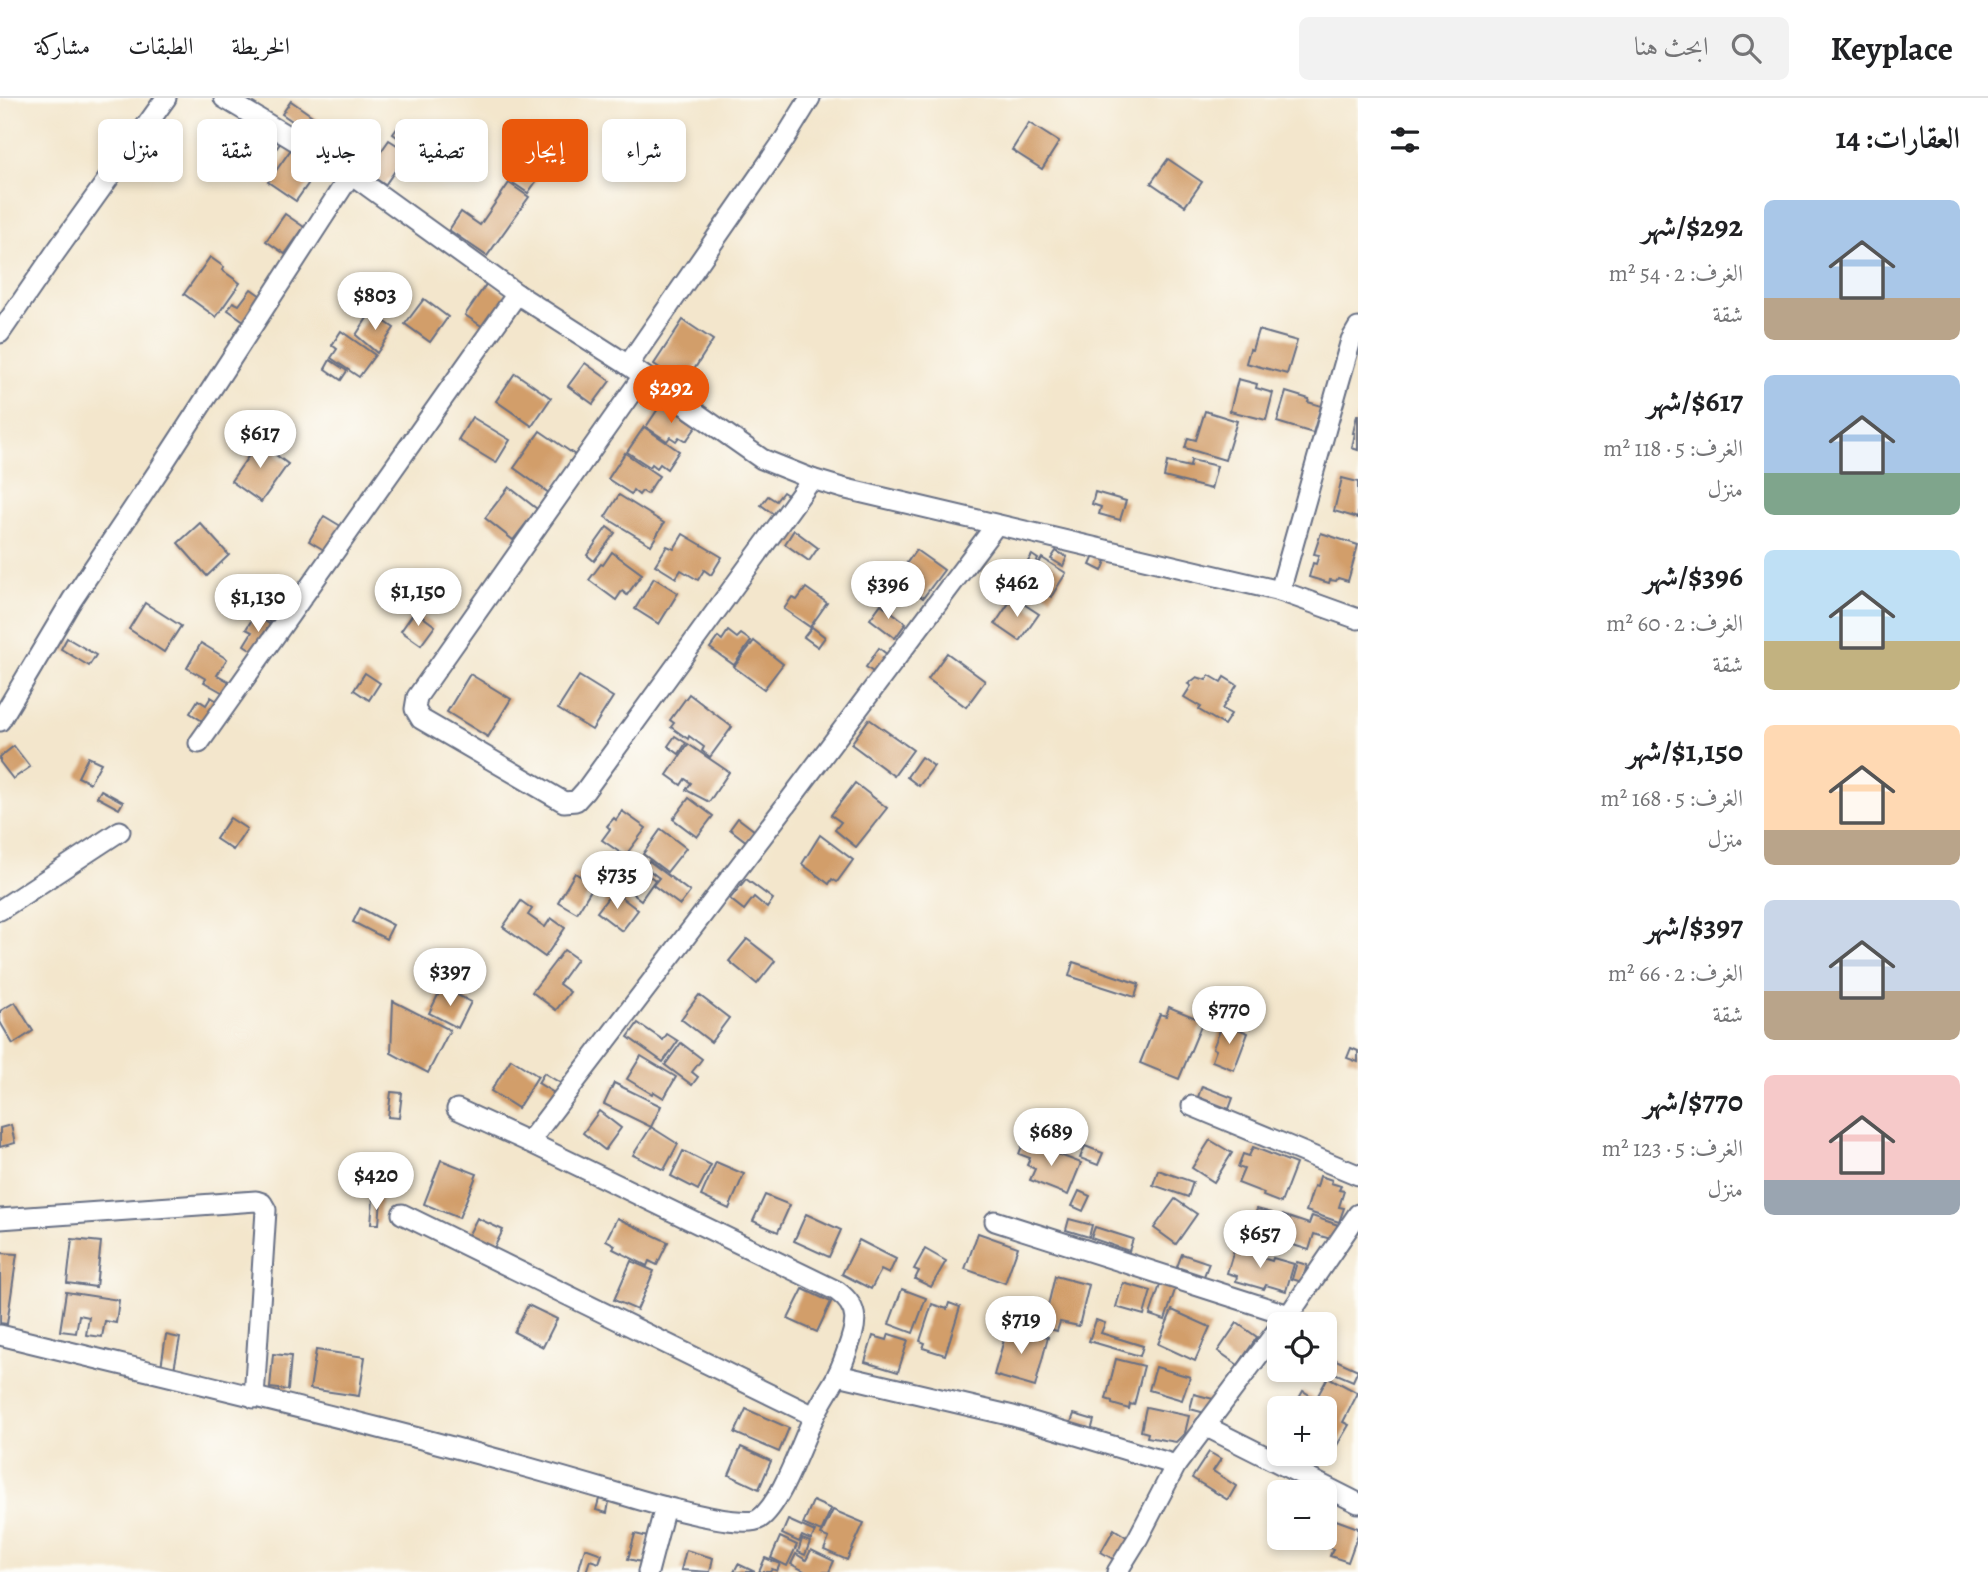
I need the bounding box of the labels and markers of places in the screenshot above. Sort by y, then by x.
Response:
pin: $803 [334,272,416,332]
pin: $292 [630,366,712,425]
pin: $617 [219,410,301,470]
pin: $462 [976,560,1058,619]
pin: $396 [847,561,929,621]
pin: $1,150 [361,568,475,628]
pin: $1,130 [201,574,315,634]
pin: $735 [576,852,658,911]
pin: $397 [409,948,491,1008]
pin: $770 [1188,986,1270,1046]
pin: $689 [1010,1108,1092,1168]
pin: $420 [335,1152,417,1212]
pin: $657 [1219,1210,1301,1270]
pin: $719 [980,1296,1062,1356]

